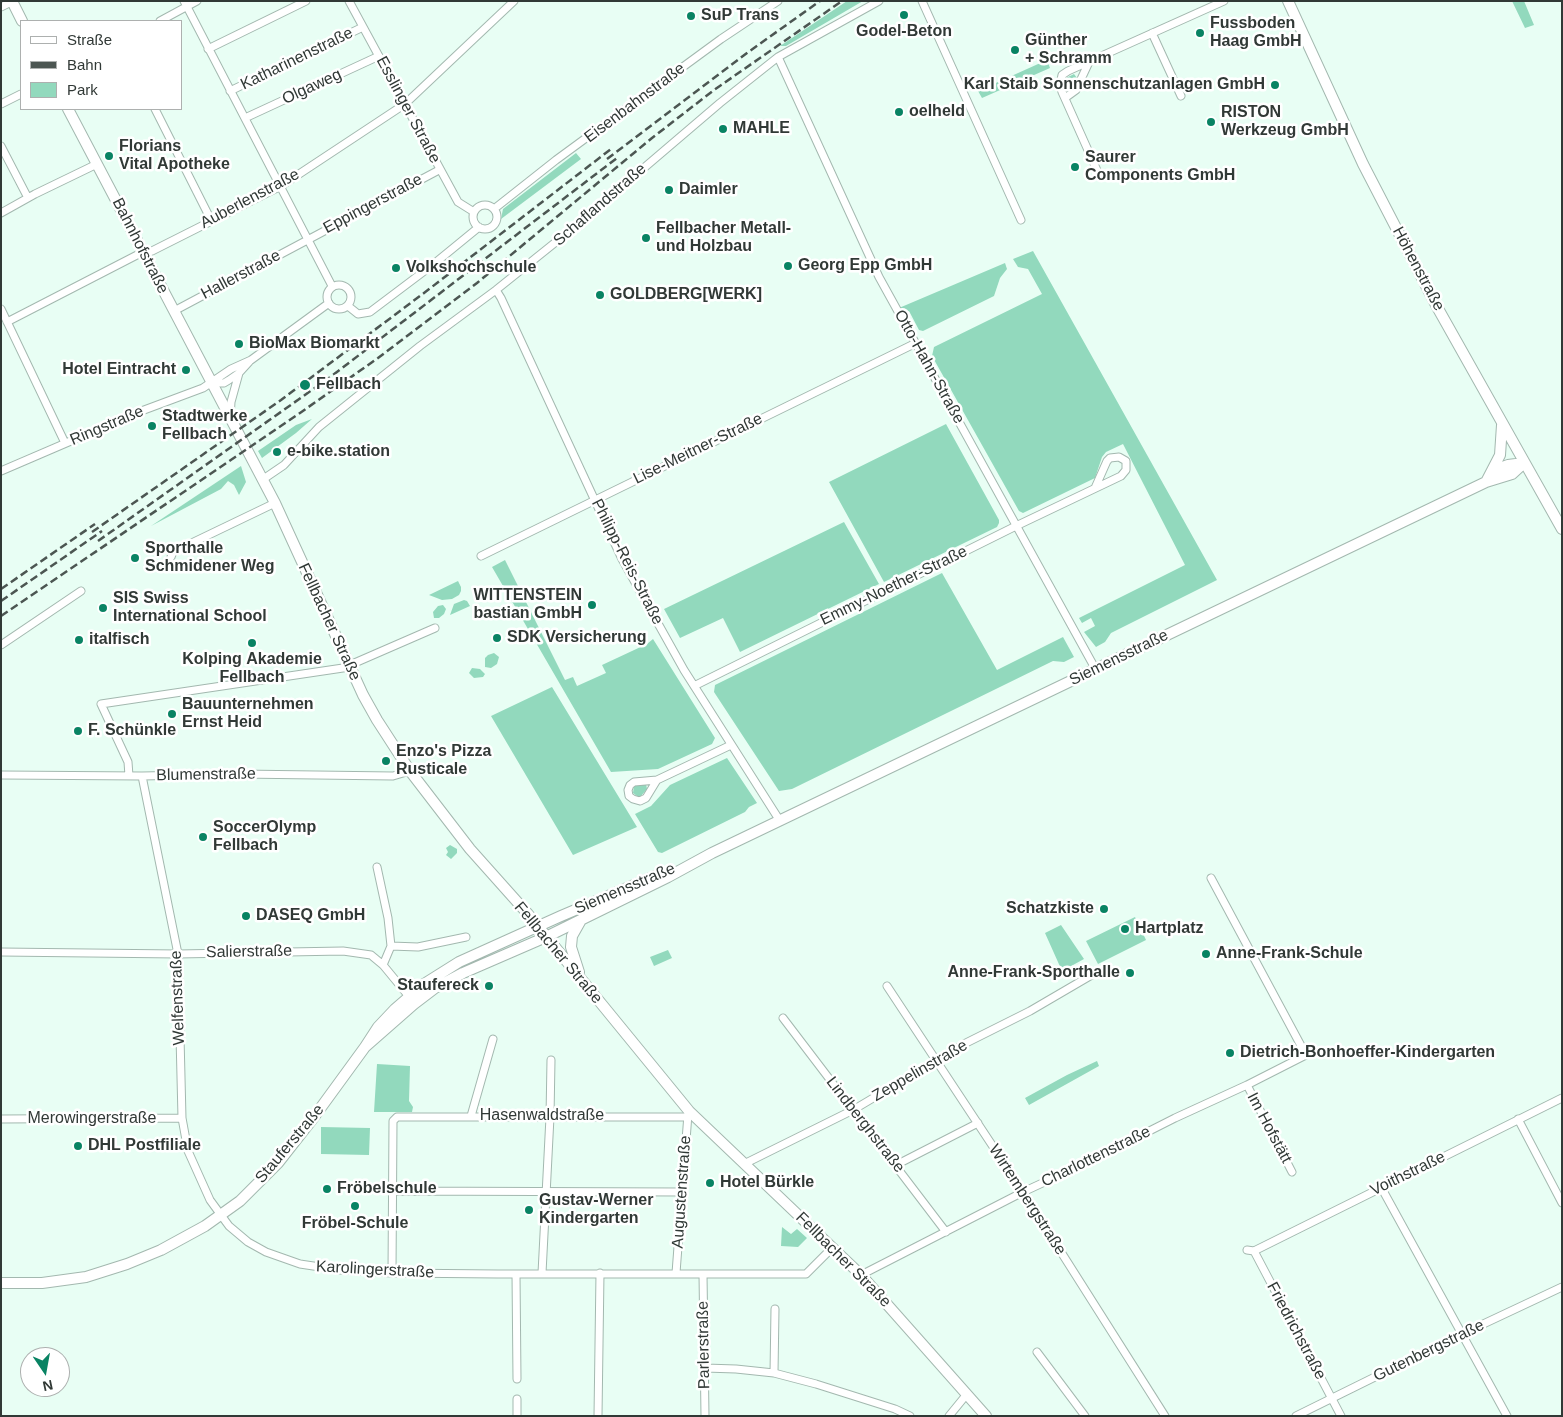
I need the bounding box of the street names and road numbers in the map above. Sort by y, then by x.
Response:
street label: Katharinenstraße [238,23,356,95]
street label: Esslinger Straße [372,53,444,167]
street label: Eisenbahnstraße [581,59,689,147]
street label: Olgaweg [279,65,345,109]
street label: Schaflandstraße [550,160,650,250]
street label: Auberlenstraße [197,165,303,233]
street label: Eppingerstraße [320,170,426,238]
street label: Bahnhofstraße [108,195,172,297]
street label: Höhenstraße [1388,224,1448,314]
street label: Hallerstraße [198,246,284,304]
street label: Otto-Hahn-Straße [890,307,968,427]
street label: Ringstraße [67,402,147,450]
street label: Lise-Meitner-Straße [630,409,766,489]
street label: Philipp-Reis-Straße [587,496,667,628]
street label: Emmy-Noether-Straße [817,542,971,630]
street label: Fellbacher Straße [293,560,365,684]
street label: Siemensstraße [1066,626,1172,690]
street label: Blumenstraße [156,765,256,785]
street label: Siemensstraße [572,859,678,919]
street label: Fellbacher Straße [510,898,606,1008]
street label: Salierstraße [206,942,292,962]
street label: Welfenstraße [167,950,189,1046]
street label: Zeppelinstraße [869,1036,971,1106]
street label: Lindberghstraße [822,1073,908,1177]
street label: Im Hofstätt [1242,1089,1296,1167]
street label: Stauferstraße [251,1101,329,1187]
street label: Hasenwaldstraße [480,1106,604,1126]
street label: Merowingerstraße [28,1109,156,1129]
street label: Charlottenstraße [1038,1122,1154,1192]
street label: Augustenstraße [668,1135,696,1249]
street label: Wirtembergstraße [984,1141,1070,1259]
street label: Voithstraße [1367,1148,1449,1200]
street label: Fellbacher Straße [791,1208,895,1312]
street label: Karolingerstraße [315,1257,435,1283]
street label: Friedrichstraße [1262,1279,1330,1383]
street label: Parlerstraße [694,1301,714,1389]
street label: Gutenbergstraße [1370,1316,1488,1386]

